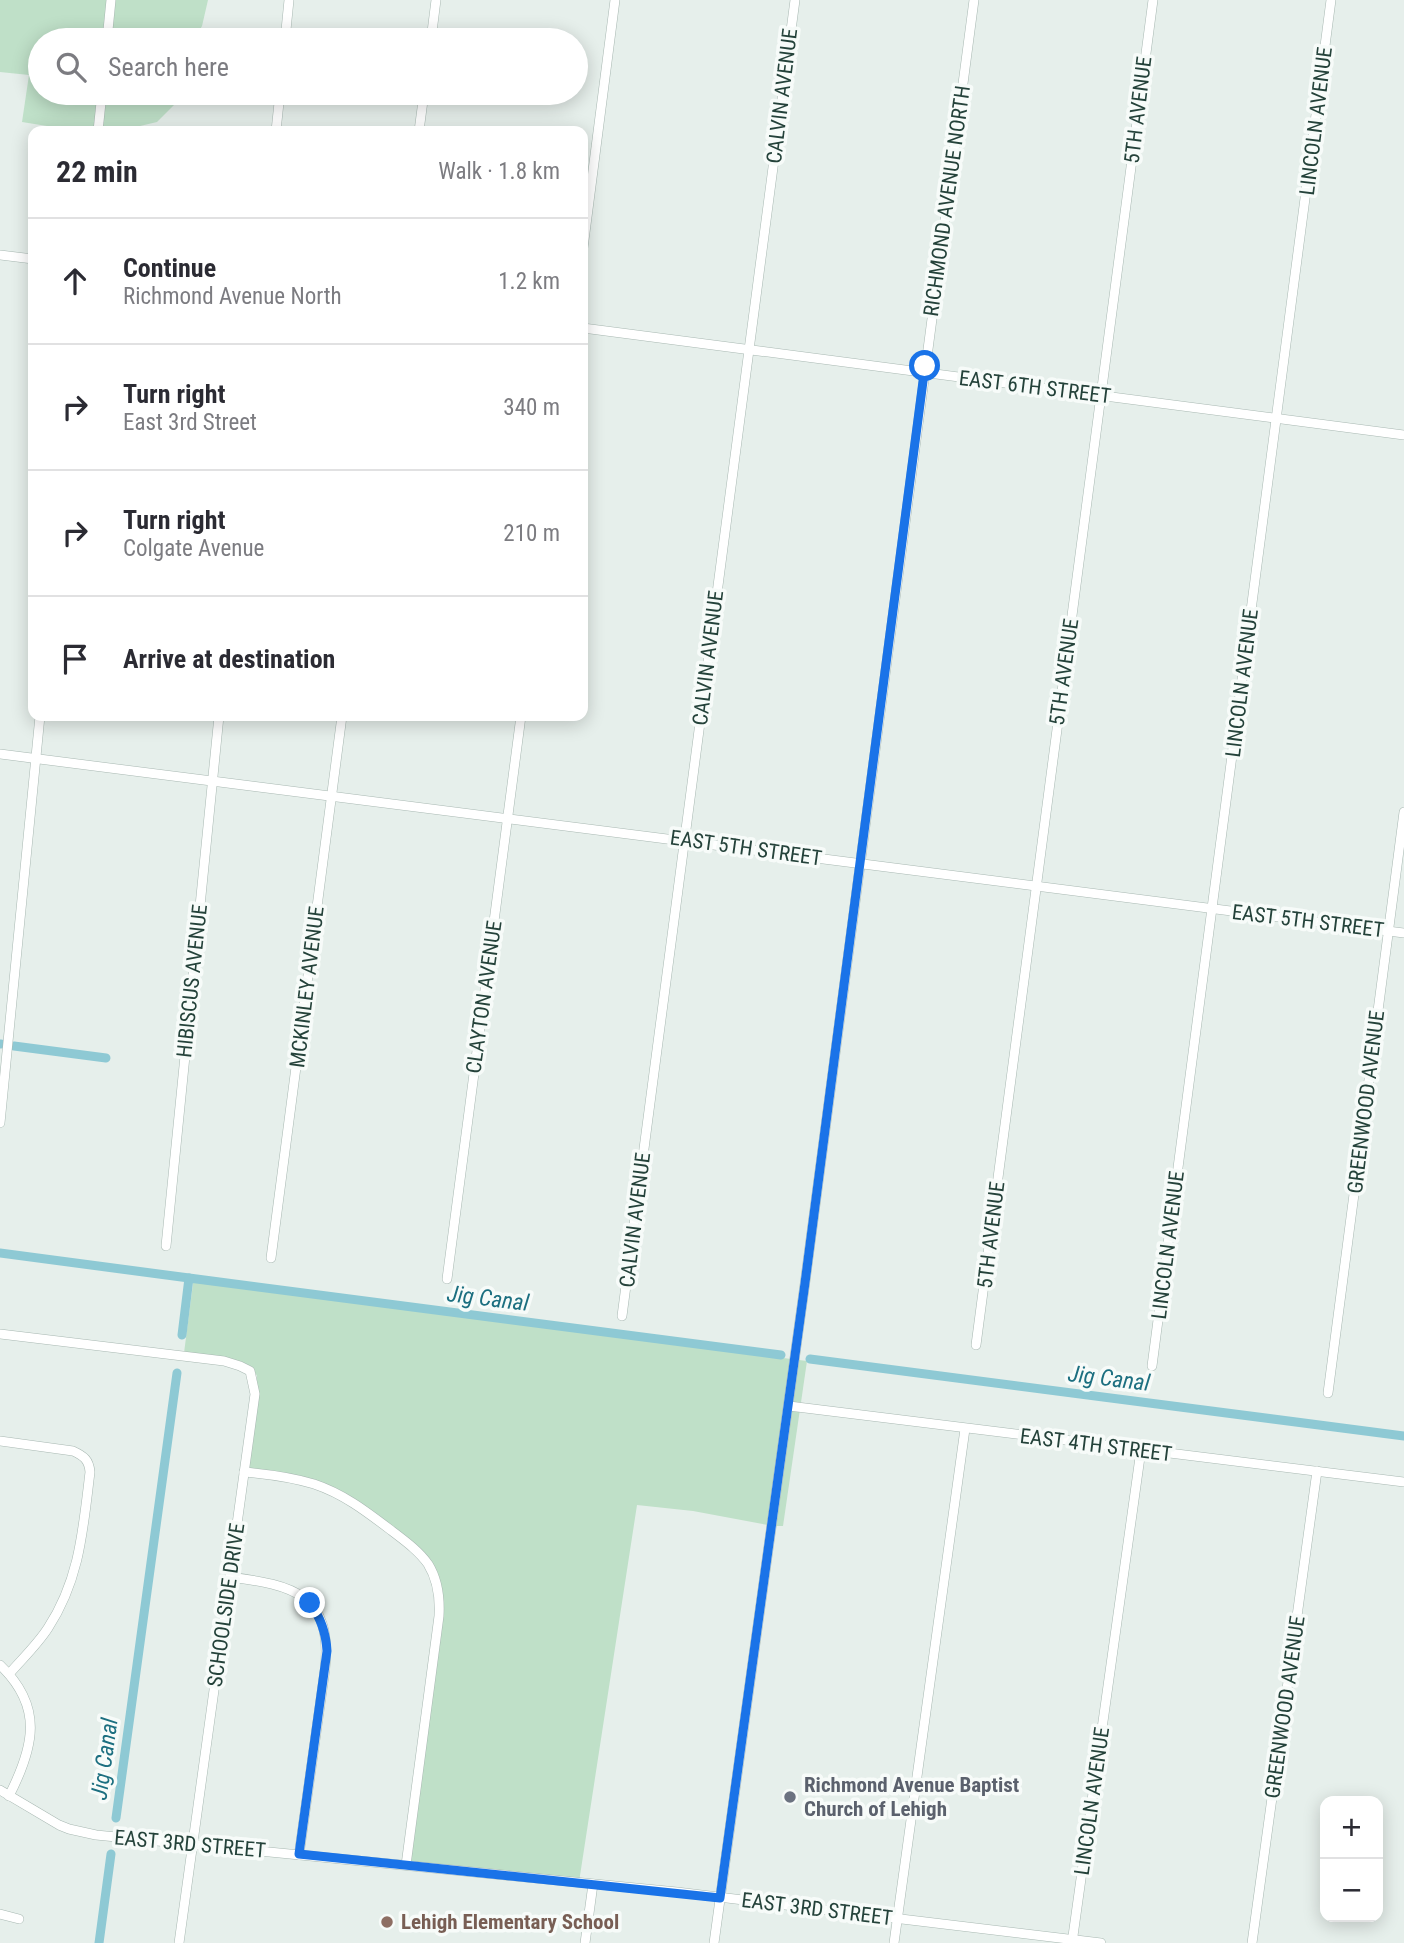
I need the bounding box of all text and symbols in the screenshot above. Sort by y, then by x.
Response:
street label: CALVIN AVENUE [762,27,802,165]
search box [28,28,588,105]
street label: LINCOLN AVENUE [1295,45,1337,197]
icon: search [52,48,90,86]
text: Search here [108,52,229,82]
street label: 5TH AVENUE [1120,55,1156,165]
street label: RICHMOND AVENUE NORTH [919,84,975,318]
text: 22 min [56,154,138,189]
text: Walk · 1.8 km [438,158,560,185]
text: Continue [123,253,216,283]
icon: ahead [56,262,94,300]
text: 1.2 km [498,268,560,295]
text: Richmond Avenue North [123,283,342,310]
route start [909,350,940,381]
street label: EAST 6TH STREET [958,366,1112,408]
text: Turn right [123,379,225,409]
icon: right [56,388,94,426]
text: 340 m [503,394,560,421]
text: East 3rd Street [123,409,257,436]
text: Turn right [123,505,225,535]
icon: right [56,514,94,552]
text: 210 m [503,520,560,547]
text: Colgate Avenue [123,535,264,562]
street label: CALVIN AVENUE [688,589,728,727]
street label: LINCOLN AVENUE [1221,607,1263,759]
street label: 5TH AVENUE [1045,617,1083,727]
icon: arrive [56,640,94,678]
text: Arrive at destination [123,644,335,674]
street label: EAST 5TH STREET [669,825,823,871]
street label: EAST 5TH STREET [1231,900,1385,942]
street label: HIBISCUS AVENUE [172,903,212,1059]
street label: MCKINLEY AVENUE [285,905,329,1069]
street label: CLAYTON AVENUE [461,919,507,1075]
street label: GREENWOOD AVENUE [1343,1009,1389,1195]
street label: CALVIN AVENUE [615,1151,655,1289]
street label: LINCOLN AVENUE [1147,1169,1189,1321]
street label: 5TH AVENUE [973,1180,1009,1290]
water label: Jig Canal [446,1280,531,1317]
water label: Jig Canal [1067,1360,1152,1397]
street label: EAST 4TH STREET [1019,1424,1173,1466]
street label: SCHOOLSIDE DRIVE [203,1522,249,1688]
route end [294,1587,325,1618]
street label: GREENWOOD AVENUE [1260,1614,1310,1800]
water label: Jig Canal [85,1716,124,1802]
street label: LINCOLN AVENUE [1070,1725,1114,1877]
place label: Richmond Avenue Baptist Church of Lehigh [804,1773,1019,1821]
marker: Richmond Avenue Baptist Church of Lehigh [782,1789,798,1805]
map controls [1320,1796,1383,1922]
button: + [1320,1796,1383,1859]
street label: EAST 3RD STREET [113,1825,267,1863]
button: − [1320,1859,1383,1922]
street label: EAST 3RD STREET [740,1888,894,1930]
place label: Lehigh Elementary School [401,1910,619,1934]
marker: Lehigh Elementary School [379,1914,395,1930]

